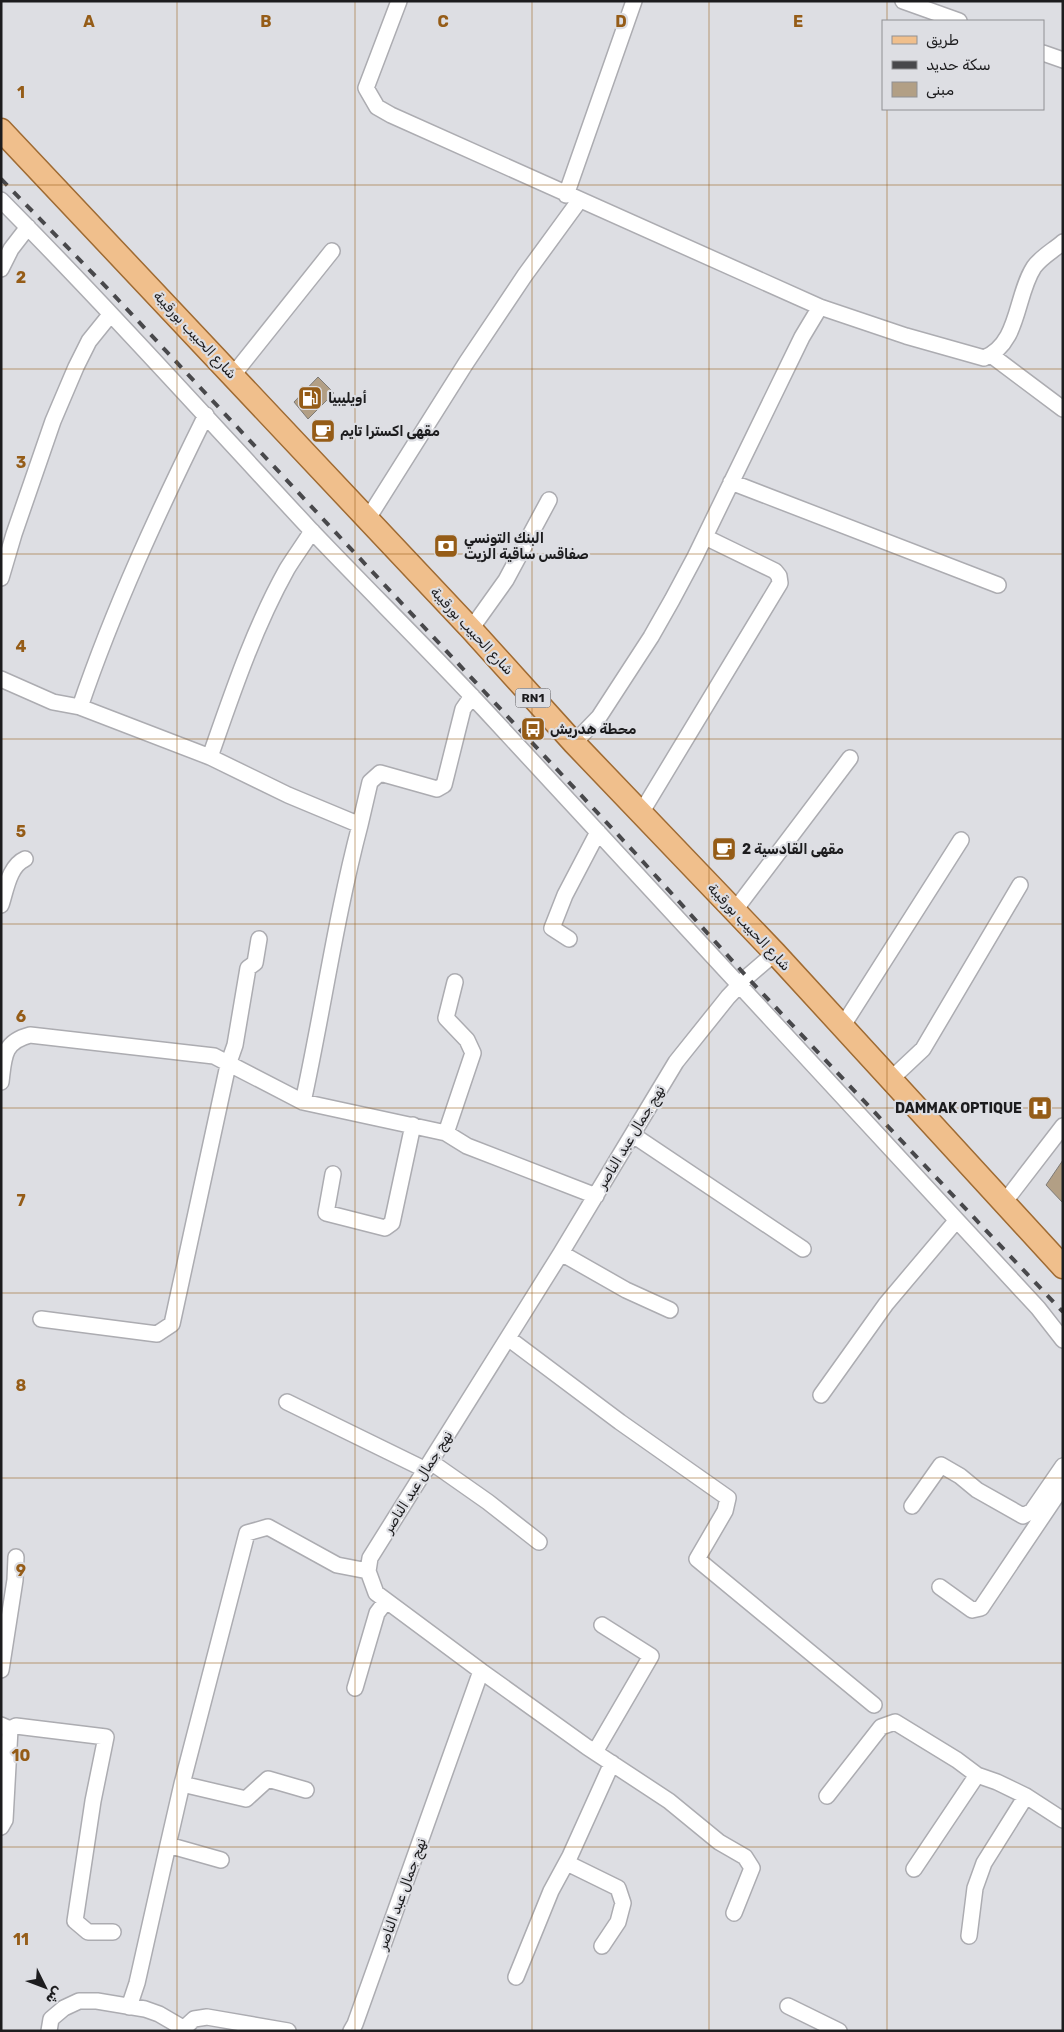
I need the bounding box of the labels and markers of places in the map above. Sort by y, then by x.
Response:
fuel station icon: أويليبيا [297,385,323,411]
place label: أويليبيا [328,390,367,407]
cafe icon: مقهى اكسترا تايم [310,418,336,444]
place label: مقهى اكسترا تايم [340,423,440,440]
place label: البنك التونسي صفاقس ساقية الزيت [464,530,589,563]
bank icon: البنك التونسي صفاقس ساقية الزيت [433,533,459,559]
bus stop icon: محطة هدريش [520,716,546,742]
place label: محطة هدريش [550,721,636,738]
cafe icon: مقهى القادسية 2 [711,836,737,862]
place label: مقهى القادسية 2 [742,841,844,858]
hospital icon: DAMMAK OPTIQUE [1027,1095,1053,1121]
place label: DAMMAK OPTIQUE [895,1100,1022,1117]

